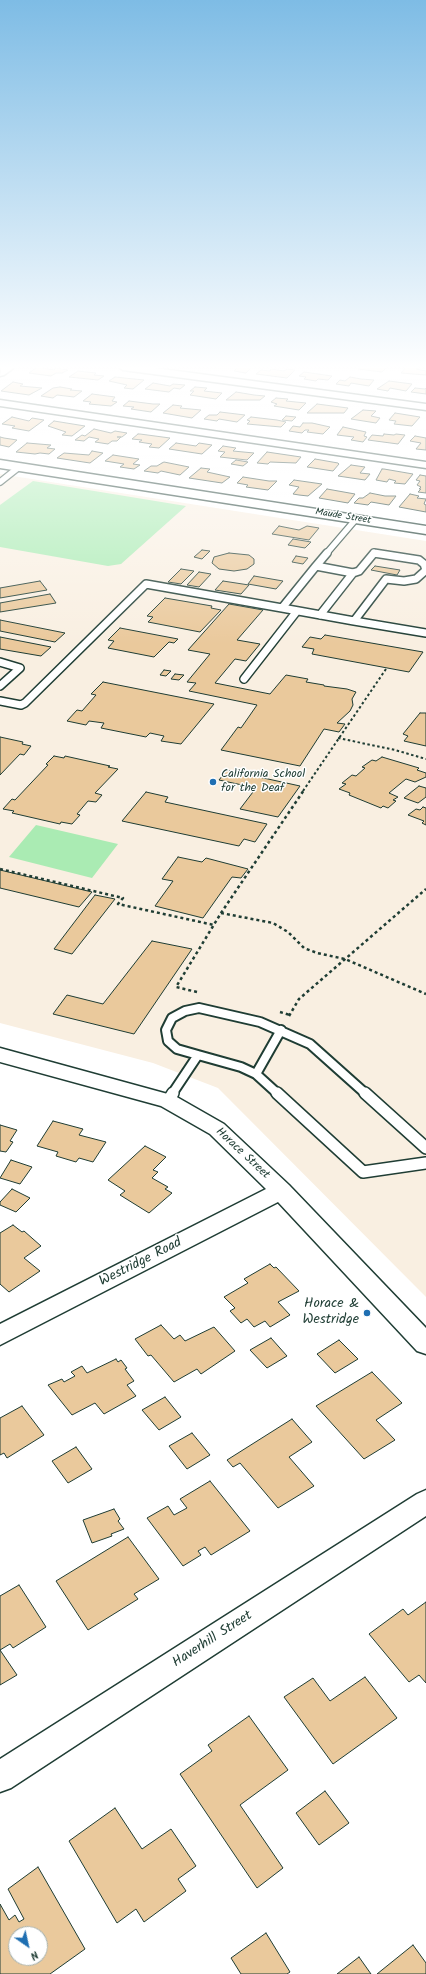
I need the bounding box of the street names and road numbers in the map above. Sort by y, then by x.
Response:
street label: Maude Street [314,507,372,527]
street label: Horace Street [212,1125,272,1183]
street label: Westridge Road [97,1235,185,1291]
street label: Haverhill Street [170,1608,256,1672]

